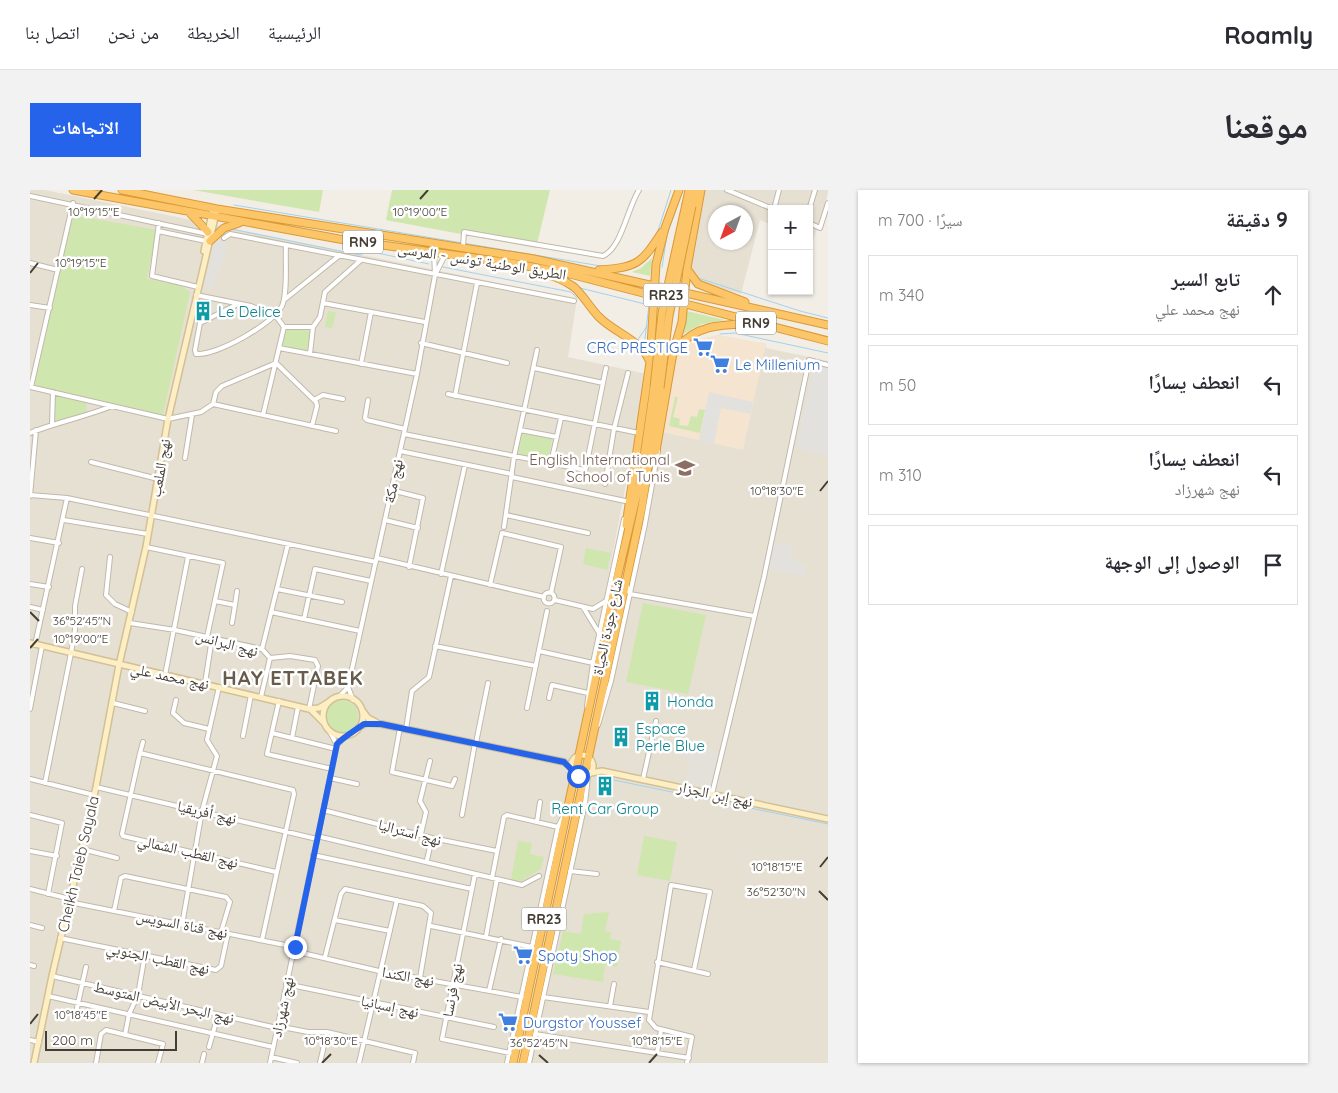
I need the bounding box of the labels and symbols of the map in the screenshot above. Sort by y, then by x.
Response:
text: 10°19'15"E [68,204,120,219]
text: 10°19'00"E [393,204,448,219]
north arrow [708,205,753,250]
road number: RN9 [343,231,383,254]
street label: الطريق الوطنية تونس - المرسى [396,238,568,285]
text: 10°19'15"E [55,255,107,270]
road number: RR23 [644,284,688,306]
building icon: Le Delice [192,300,214,322]
place label: Le Delice [218,302,281,321]
road number: RN9 [736,312,776,334]
supermarket icon: CRC PRESTIGE [692,336,714,358]
place label: CRC PRESTIGE [587,338,688,357]
supermarket icon: Le Millenium [709,353,731,375]
place label: Le Millenium [735,355,821,374]
street label: نهج الملعب [146,437,175,499]
place label: English International School of Tunis [529,450,670,486]
street label: نهج مكة [379,457,408,505]
school or university icon: English International School of Tunis [674,457,696,479]
text: 10°18'30"E [750,483,804,498]
street label: شارع جودة الحياة [588,577,627,677]
text: 36°52'45"N [53,613,111,628]
street label: نهج البرانس [193,626,260,661]
text: 10°19'00"E [54,631,109,646]
street label: نهج محمد علي [128,658,211,696]
district label: HAY ETTABEK [222,665,364,690]
building icon: Honda [641,690,663,712]
place label: Honda [667,692,714,711]
place label: Espace Perle Blue [636,719,705,755]
building icon: Espace Perle Blue [610,726,632,748]
route start [567,765,590,788]
building icon: Rent Car Group [594,775,616,797]
street label: نهج إبن الجزار [674,777,754,812]
street label: Cheikh Taieb Sayala [53,794,103,934]
street label: نهج أفريقيا [175,796,238,829]
place label: Rent Car Group [551,799,659,818]
street label: نهج أستراليا [376,814,444,851]
street label: نهج القطب الشمالي [135,830,240,875]
text: 10°18'15"E [751,859,803,874]
text: 36°52'30"N [747,884,806,899]
street label: نهج قناة السويس [134,906,229,943]
road number: RR23 [522,908,566,931]
route end [284,936,307,959]
street label: نهج القطب الجنوبي [104,938,211,981]
supermarket icon: Spoty Shop [512,944,534,966]
place label: Spoty Shop [538,946,617,965]
street label: نهج الكندا [380,962,436,991]
street label: نهج فرنسا [438,962,467,1019]
street label: نهج شهرزاد [266,975,299,1039]
street label: نهج البحر الأبيض المتوسط [92,977,236,1028]
street label: نهج إسبانيا [359,991,421,1022]
text: 10°18'45"E [54,1007,108,1022]
supermarket icon: Durgstor Youssef [497,1011,519,1033]
place label: Durgstor Youssef [523,1013,642,1032]
scale bar [45,1028,178,1051]
text: 10°18'30"E [304,1033,358,1048]
text: 10°18'15"E [631,1033,683,1048]
text: 36°52'45"N [510,1035,568,1050]

